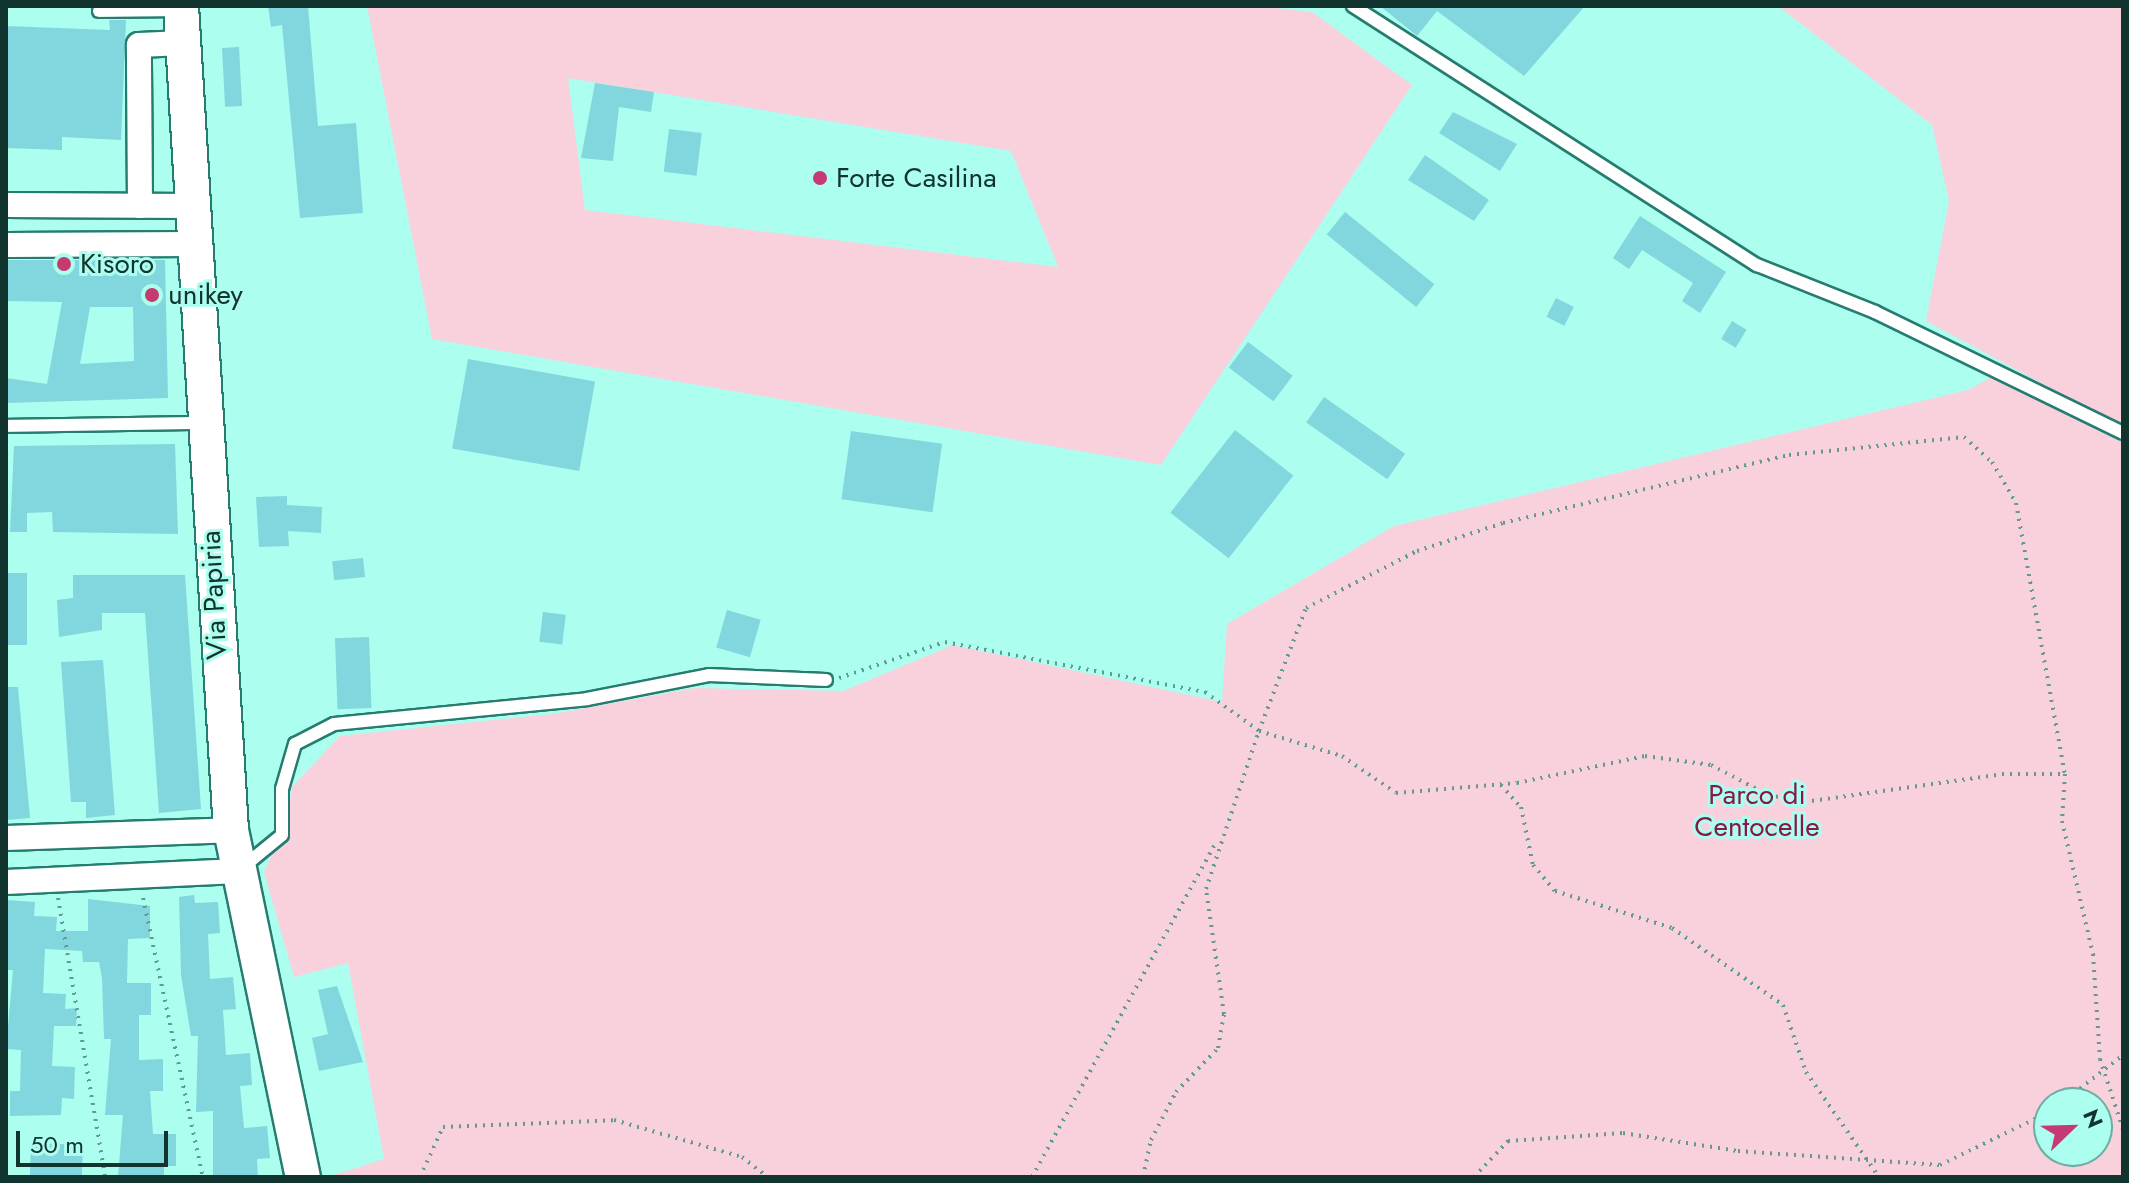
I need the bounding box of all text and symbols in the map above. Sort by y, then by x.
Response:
place label: Forte Casilina [836,161,997,195]
marker: Forte Casilina [811,169,829,187]
place label: Kisoro [80,247,154,281]
marker: Kisoro [55,255,73,273]
place label: unikey [168,278,243,312]
marker: unikey [143,286,161,304]
street label: Via Papiria [194,530,234,660]
park label: Parco di Centocelle [1694,778,1820,844]
north arrow [2033,1087,2113,1167]
text: N [2075,1104,2111,1133]
scale bar [20,1115,172,1165]
text: 50 m [30,1127,84,1162]

